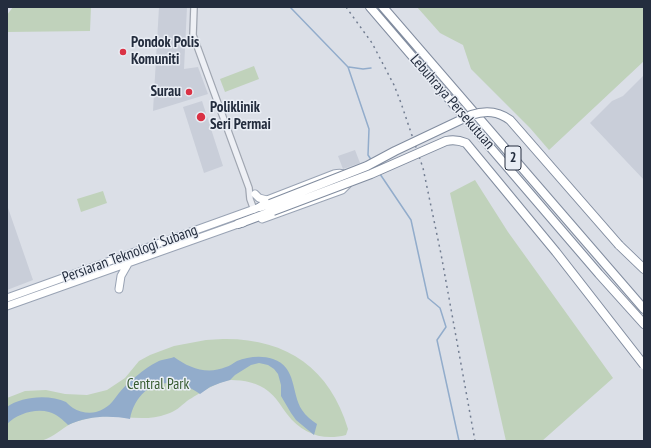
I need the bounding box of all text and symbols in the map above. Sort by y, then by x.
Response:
place label: Pondok Polis Komuniti [131,34,199,69]
marker: Pondok Polis Komuniti [118,47,128,57]
street label: Lebuhraya Persekutuan [406,51,498,153]
place label: Surau [150,83,181,101]
marker: Surau [184,87,194,97]
place label: Poliklinik Seri Permai [210,99,271,134]
marker: Poliklinik Seri Permai [195,111,207,123]
road number: 2 [505,146,521,170]
street label: Persiaran Teknologi Subang [60,221,200,287]
park label: Central Park [127,376,189,394]

